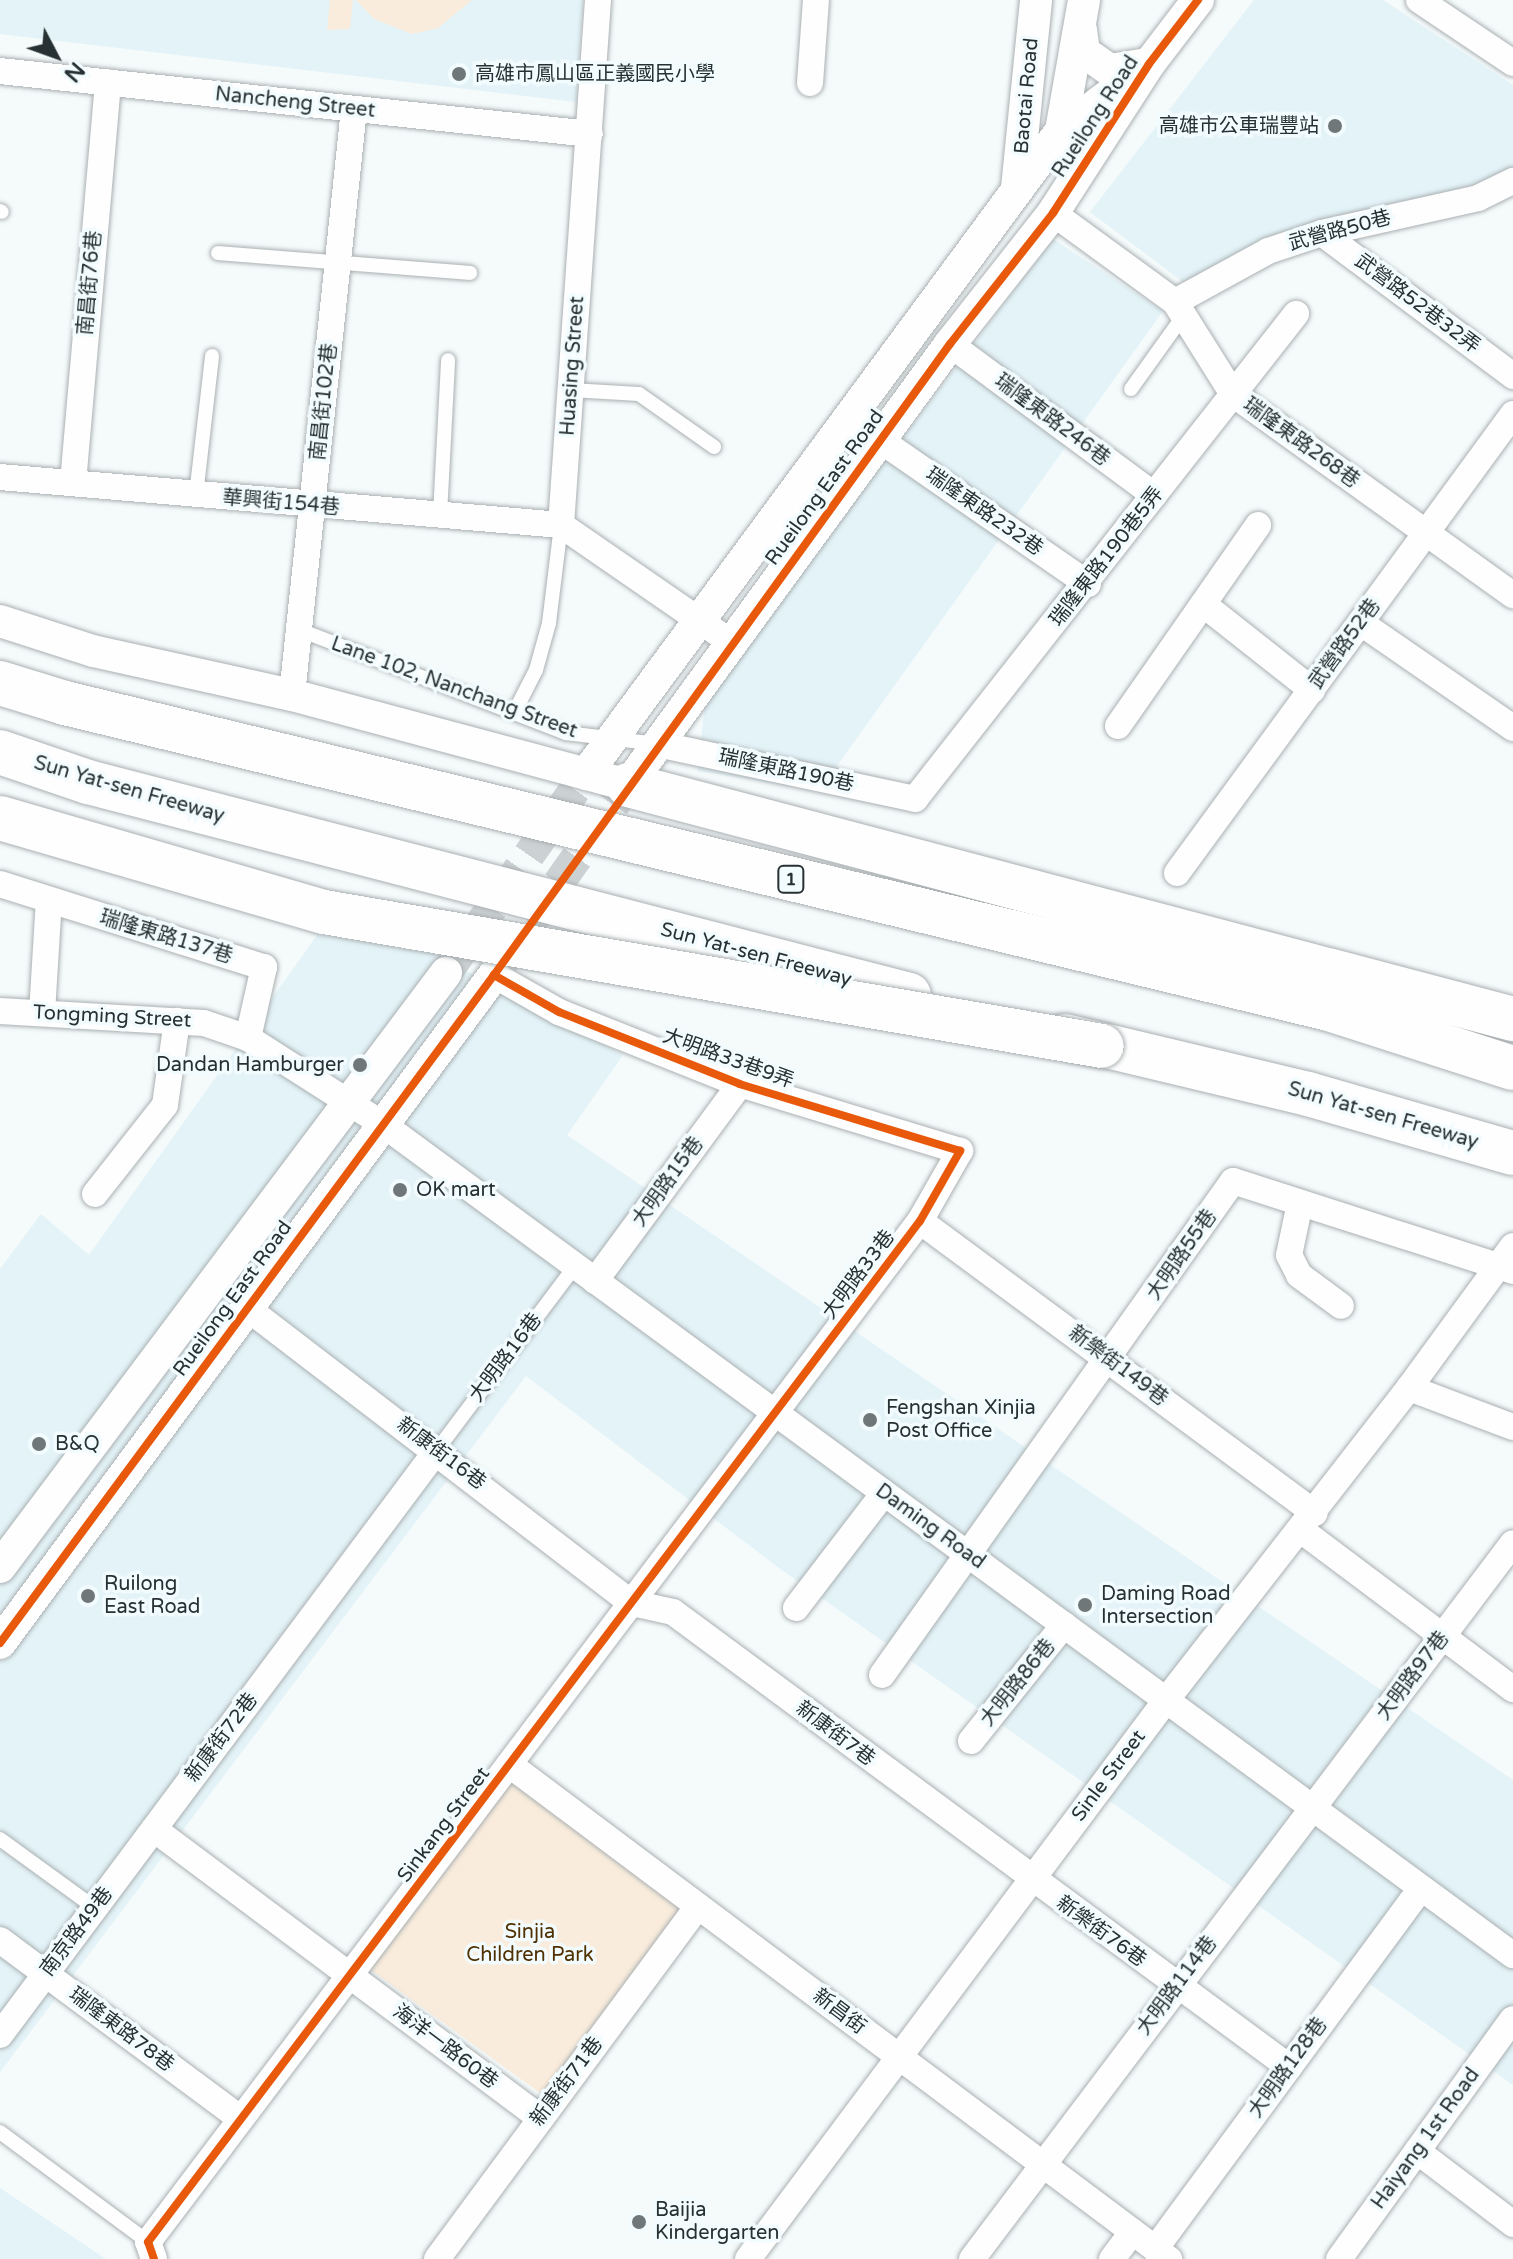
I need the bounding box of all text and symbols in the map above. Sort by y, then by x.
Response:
north arrow [16,16,96,96]
street label: Baotai Road [1010,37,1044,155]
street label: Rueilong Road [1048,52,1144,182]
text: N [59,57,90,87]
place label: 高雄市鳳山區正義國民小學 [475,62,715,86]
marker: 高雄市鳳山區正義國民小學 [450,65,468,83]
street label: Nancheng Street [214,83,376,123]
place label: 高雄市公車瑞豐站 [1159,114,1319,138]
marker: 高雄市公車瑞豐站 [1326,117,1344,135]
street label: 武營路50巷 [1286,206,1394,256]
street label: 南昌街76巷 [73,230,107,336]
street label: 武營路52巷32弄 [1350,249,1484,359]
street label: Huasing Street [556,295,590,437]
street label: 南昌街102巷 [306,342,342,462]
street label: 瑞隆東路246巷 [990,369,1114,471]
street label: 瑞隆東路268巷 [1238,393,1364,493]
street label: Rueilong East Road [761,406,889,570]
street label: 瑞隆東路232巷 [921,463,1047,561]
street label: 瑞隆東路190巷5弄 [1045,483,1169,631]
street label: 華興街154巷 [221,486,341,520]
street label: 武營路52巷 [1304,594,1386,694]
street label: Lane 102, Nanchang Street [328,632,580,744]
street label: 瑞隆東路190巷 [716,745,856,797]
street label: Sun Yat-sen Freeway [31,751,227,829]
road number: 1 [777,865,805,893]
street label: 瑞隆東路137巷 [97,905,235,969]
street label: Sun Yat-sen Freeway [658,918,854,992]
street label: Tongming Street [32,1001,192,1033]
street label: 大明路33巷9弄 [659,1024,797,1094]
place label: Dandan Hamburger [156,1053,344,1077]
marker: Dandan Hamburger [351,1056,369,1074]
street label: Sun Yat-sen Freeway [1285,1077,1481,1155]
street label: 大明路15巷 [627,1132,709,1232]
place label: OK mart [416,1178,496,1202]
marker: OK mart [391,1181,409,1199]
street label: 大明路55巷 [1142,1205,1222,1305]
street label: Rueilong East Road [169,1217,297,1381]
street label: 大明路33巷 [818,1226,900,1324]
street label: 大明路16巷 [465,1309,547,1407]
street label: 新樂街149巷 [1064,1321,1172,1411]
place label: Fengshan Xinjia Post Office [886,1396,1036,1443]
marker: Fengshan Xinjia Post Office [861,1411,879,1429]
street label: 新康街16巷 [392,1413,490,1495]
place label: B&Q [55,1432,100,1456]
marker: B&Q [30,1435,48,1453]
street label: Daming Road [870,1479,990,1575]
place label: Ruilong East Road [104,1572,200,1619]
place label: Daming Road Intersection [1101,1582,1231,1629]
marker: Ruilong East Road [79,1587,97,1605]
marker: Daming Road Intersection [1076,1596,1094,1614]
street label: 大明路97巷 [1372,1627,1454,1725]
street label: 大明路86巷 [976,1635,1060,1731]
street label: 新康街72巷 [181,1689,263,1787]
street label: 新康街7巷 [791,1697,879,1771]
street label: Sinle Street [1067,1726,1151,1826]
street label: Sinkang Street [393,1763,495,1887]
street label: 南京路49巷 [36,1883,118,1981]
street label: 新樂街76巷 [1051,1891,1151,1973]
park label: Sinjia Children Park [466,1921,594,1968]
street label: 大明路114巷 [1132,1932,1222,2040]
street label: 瑞隆東路78巷 [64,1983,178,2077]
street label: 新昌街 [808,1984,870,2040]
street label: 海洋一路60巷 [388,2000,502,2094]
street label: 大明路128巷 [1244,2013,1332,2123]
street label: 新康街71巷 [526,2033,608,2131]
street label: Haiyang 1st Road [1367,2064,1485,2214]
place label: Baijia Kindergarten [655,2198,779,2245]
marker: Baijia Kindergarten [630,2213,648,2231]

